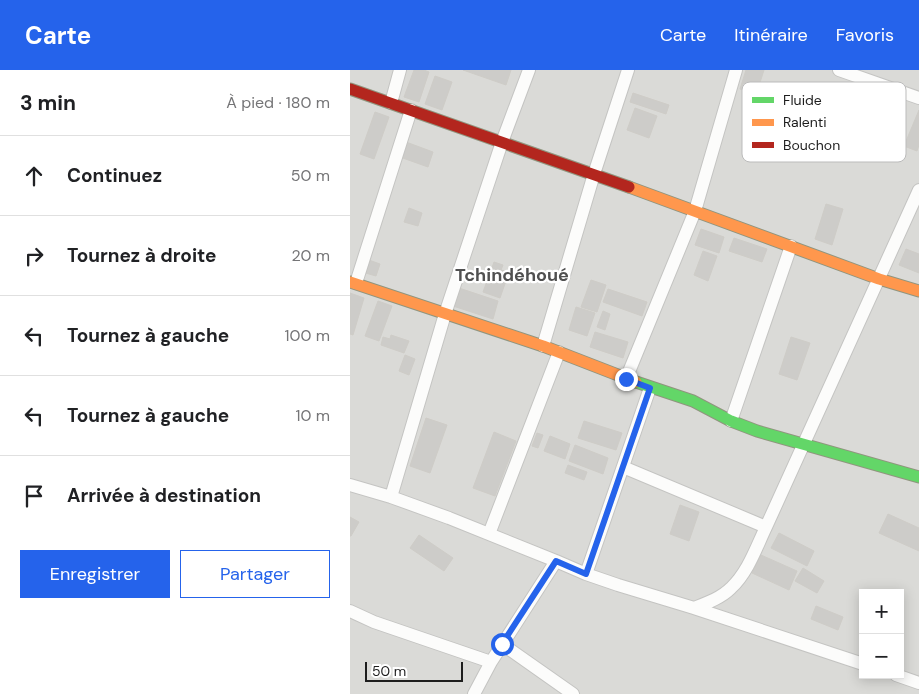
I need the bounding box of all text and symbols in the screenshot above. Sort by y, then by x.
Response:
text: Carte [25,20,91,51]
text: Carte [660,23,706,47]
text: Itinéraire [734,23,808,47]
text: Favoris [836,23,894,47]
legend [742,82,906,162]
text: 3 min [20,89,76,117]
text: Fluide [783,91,822,109]
text: À pied · 180 m [226,92,330,113]
text: Ralenti [783,113,827,131]
text: Bouchon [783,136,840,154]
icon: ahead [20,162,48,190]
text: Continuez [67,163,162,188]
text: 50 m [291,165,330,186]
icon: right [20,242,48,270]
text: Tournez à droite [67,243,217,268]
text: 20 m [291,245,330,266]
district label: Tchindéhoué [455,263,569,287]
icon: left [20,322,48,350]
text: Tournez à gauche [67,323,229,348]
text: 100 m [285,325,330,346]
route end [615,368,638,391]
icon: left [20,402,48,430]
text: Tournez à gauche [67,403,229,428]
text: 10 m [296,405,330,426]
icon: arrive [20,482,48,510]
text: Arrivée à destination [67,483,261,508]
button: Enregistrer [20,550,170,598]
button: Partager [180,550,330,598]
map controls [859,589,904,679]
button: + [859,589,904,634]
route start [491,633,514,656]
button: − [859,634,904,679]
scale bar [365,659,462,682]
text: 50 m [372,662,406,680]

